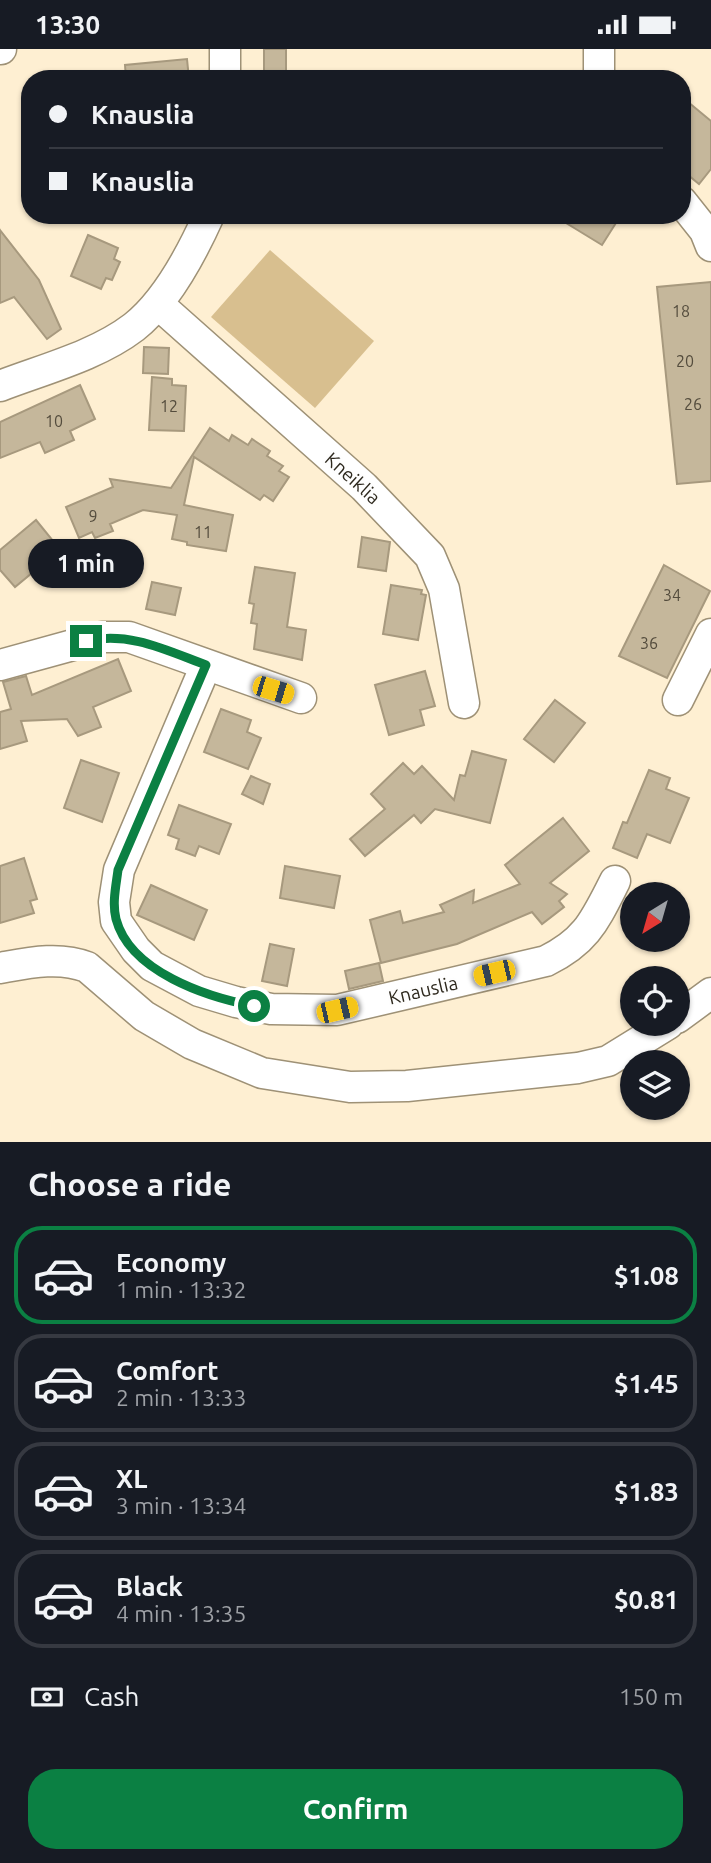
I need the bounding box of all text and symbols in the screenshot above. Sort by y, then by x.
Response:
text: 13:30 [35,10,100,39]
text: Knauslia [91,100,194,129]
text: Knauslia [91,167,194,196]
house number: 18 [672,302,690,320]
house number: 20 [676,352,694,370]
house number: 26 [684,395,702,413]
house number: 12 [160,397,178,415]
house number: 10 [45,412,63,430]
street label: Kneiklia [321,448,385,508]
house number: 9 [88,507,98,525]
house number: 11 [194,523,212,541]
callout: 1 min [28,539,144,589]
text: 1 min [57,551,115,576]
house number: 34 [663,586,681,604]
route end [70,625,102,657]
house number: 36 [640,634,658,652]
car [250,674,297,706]
north arrow [620,882,690,952]
map controls [620,882,690,1120]
car [472,958,517,988]
button: locate [620,966,690,1036]
street label: Knauslia [386,971,460,1009]
route start [238,990,270,1022]
car [315,995,360,1025]
button: layers [620,1050,690,1120]
text: Choose a ride [28,1166,231,1202]
icon: car [32,1244,95,1307]
text: Economy [116,1248,226,1277]
text: $1.08 [614,1261,679,1290]
text: 1 min · 13:32 [116,1277,247,1302]
icon: car [32,1352,95,1415]
text: Comfort [116,1356,219,1385]
text: $1.45 [614,1369,679,1398]
text: 2 min · 13:33 [116,1385,247,1410]
icon: car [32,1460,95,1523]
text: XL [116,1464,147,1493]
text: $1.83 [614,1477,679,1506]
text: 3 min · 13:34 [116,1493,247,1518]
icon: car [32,1568,95,1631]
text: Black [116,1572,183,1601]
text: $0.81 [614,1585,679,1614]
text: 4 min · 13:35 [116,1601,247,1626]
icon: cash [28,1678,66,1716]
text: Cash [84,1682,139,1711]
text: 150 m [619,1684,683,1709]
button: Confirm [28,1769,683,1849]

